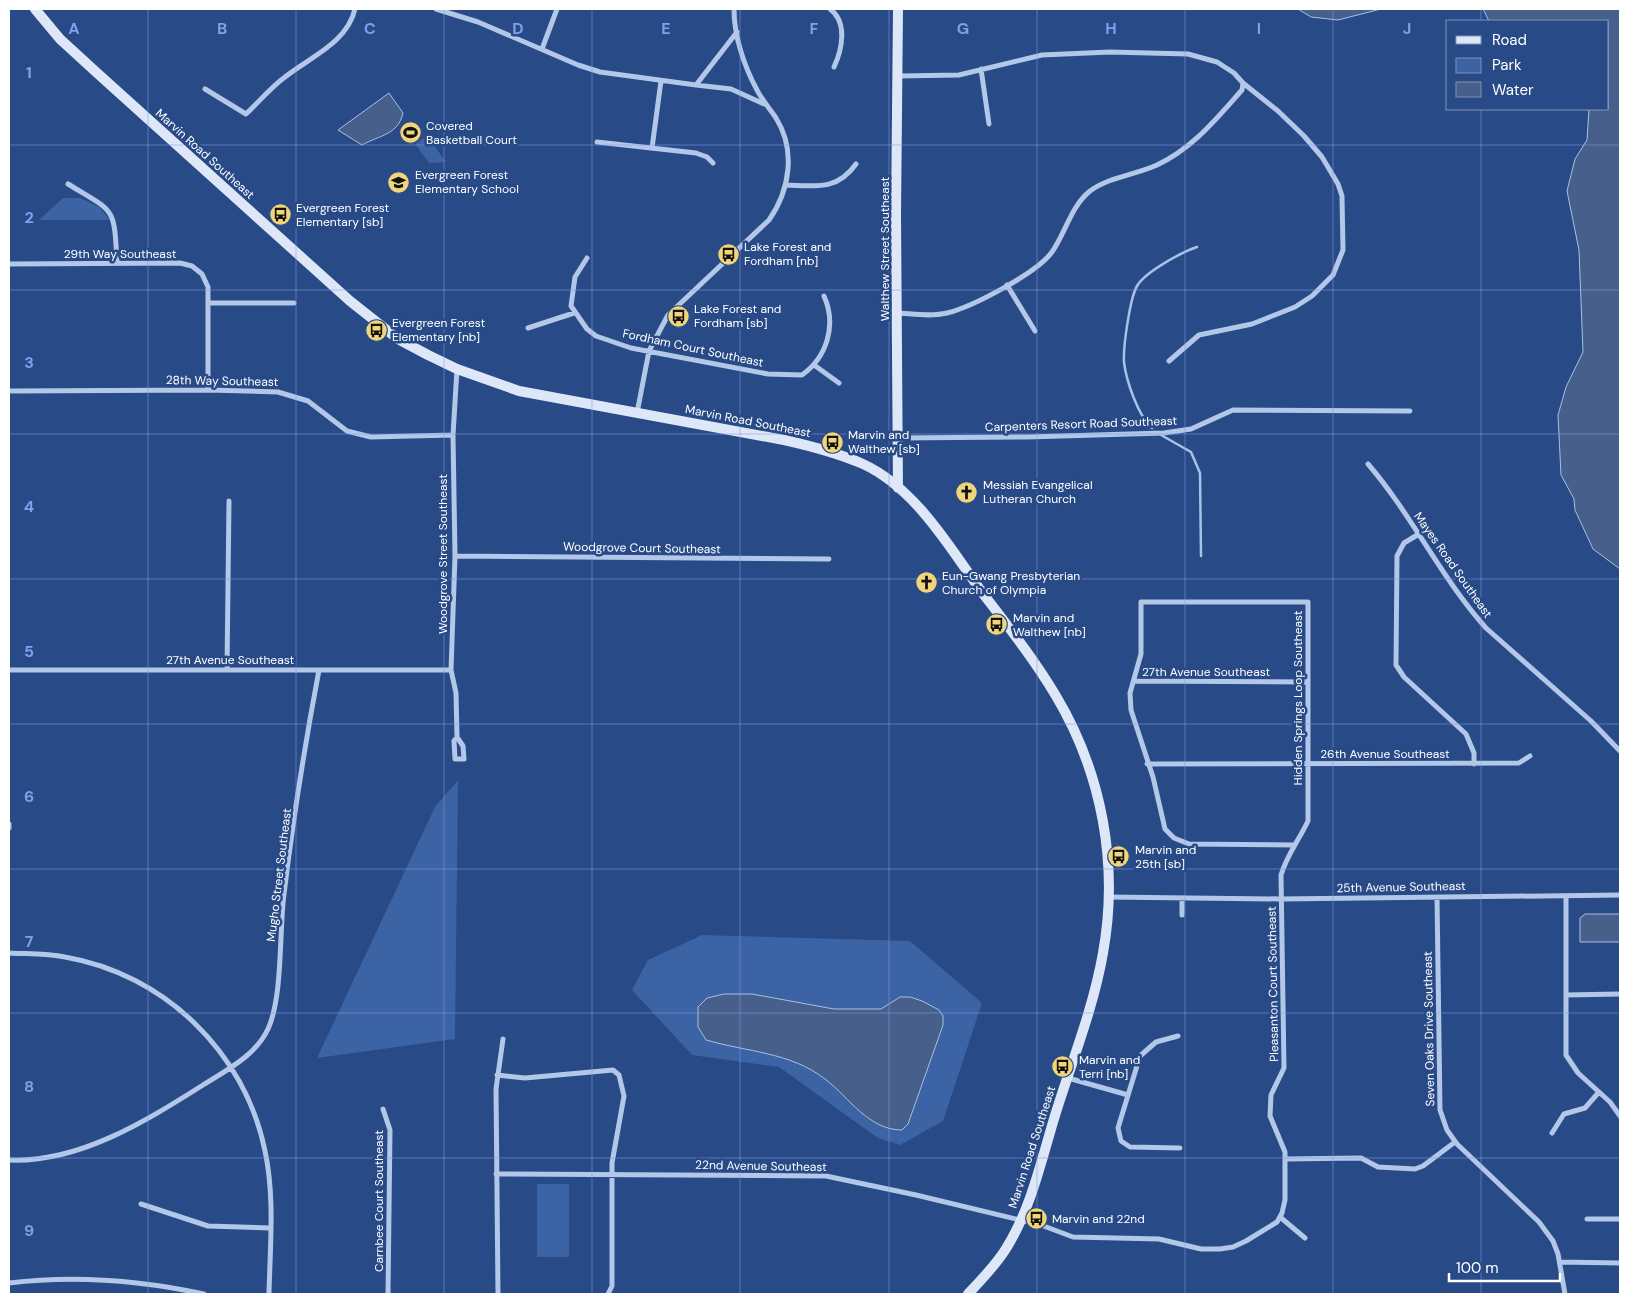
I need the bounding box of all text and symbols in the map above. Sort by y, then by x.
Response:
text: A [68,18,80,39]
text: B [217,18,227,39]
text: C [364,18,376,39]
text: D [512,18,524,39]
text: E [661,18,671,39]
text: F [810,18,819,39]
text: G [957,18,969,39]
text: H [1105,18,1117,39]
text: I [1257,18,1261,39]
text: J [1403,18,1411,39]
legend [1446,20,1609,110]
text: Road [1492,30,1527,50]
text: Park [1492,55,1522,75]
text: 1 [26,62,32,83]
text: Water [1492,80,1534,100]
street label: Marvin Road Southeast [152,105,258,203]
place label: Covered Basketball Court [426,118,517,148]
sports icon: Covered Basketball Court [398,121,422,145]
place label: Evergreen Forest Elementary School [415,167,519,197]
school or university icon: Evergreen Forest Elementary School [387,170,411,194]
street label: Walthew Street Southeast [877,177,893,321]
place label: Evergreen Forest Elementary [sb] [296,200,390,230]
bus stop icon: Evergreen Forest Elementary [sb] [268,203,292,227]
text: 2 [24,207,34,228]
place label: Lake Forest and Fordham [nb] [744,239,831,269]
bus stop icon: Lake Forest and Fordham [nb] [716,242,740,266]
street label: 29th Way Southeast [64,246,177,262]
place label: Lake Forest and Fordham [sb] [694,301,781,331]
bus stop icon: Lake Forest and Fordham [sb] [666,304,690,328]
place label: Evergreen Forest Elementary [nb] [392,315,486,345]
bus stop icon: Evergreen Forest Elementary [nb] [364,318,388,342]
street label: Fordham Court Southeast [621,325,765,371]
text: 3 [24,352,34,373]
street label: 28th Way Southeast [166,372,279,390]
street label: Marvin Road Southeast [684,401,813,441]
street label: Carpenters Resort Road Southeast [985,413,1178,435]
place label: Marvin and Walthew [sb] [848,427,920,457]
bus stop icon: Marvin and Walthew [sb] [820,430,844,454]
street label: Woodgrove Street Southeast [435,474,451,634]
place label: Messiah Evangelical Lutheran Church [983,477,1093,507]
church icon: Messiah Evangelical Lutheran Church [955,480,979,504]
text: 4 [24,496,34,517]
street label: Mayes Road Southeast [1410,509,1496,621]
street label: Woodgrove Court Southeast [563,539,721,557]
place label: Eun-Gwang Presbyterian Church of Olympia [942,568,1080,598]
church icon: Eun-Gwang Presbyterian Church of Olympia [914,571,938,595]
place label: Marvin and Walthew [nb] [1013,610,1086,640]
street label: Hidden Springs Loop Southeast [1290,610,1306,785]
bus stop icon: Marvin and Walthew [nb] [985,613,1009,637]
text: 5 [24,641,34,662]
street label: 27th Avenue Southeast [166,652,294,668]
street label: 27th Avenue Southeast [1142,664,1270,680]
street label: 26th Avenue Southeast [1320,746,1450,762]
text: 6 [24,786,34,807]
street label: Mugho Street Southeast [263,807,295,943]
place label: Marvin and 25th [sb] [1135,842,1196,872]
bus stop icon: Marvin and 25th [sb] [1107,845,1131,869]
street label: 25th Avenue Southeast [1336,878,1466,896]
street label: Pleasanton Court Southeast [1264,906,1282,1062]
text: 7 [25,931,34,952]
street label: Seven Oaks Drive Southeast [1420,951,1438,1107]
place label: Marvin and Terri [nb] [1079,1052,1140,1082]
bus stop icon: Marvin and Terri [nb] [1051,1055,1075,1079]
text: 8 [24,1076,34,1097]
street label: Marvin Road Southeast [1005,1083,1059,1210]
street label: Carnbee Court Southeast [371,1130,387,1272]
street label: 22nd Avenue Southeast [695,1157,827,1175]
bus stop icon: Marvin and 22nd [1024,1207,1048,1231]
place label: Marvin and 22nd [1052,1211,1145,1227]
text: 9 [24,1220,34,1241]
scale bar [1449,1250,1560,1282]
text: 100 m [1456,1258,1499,1278]

